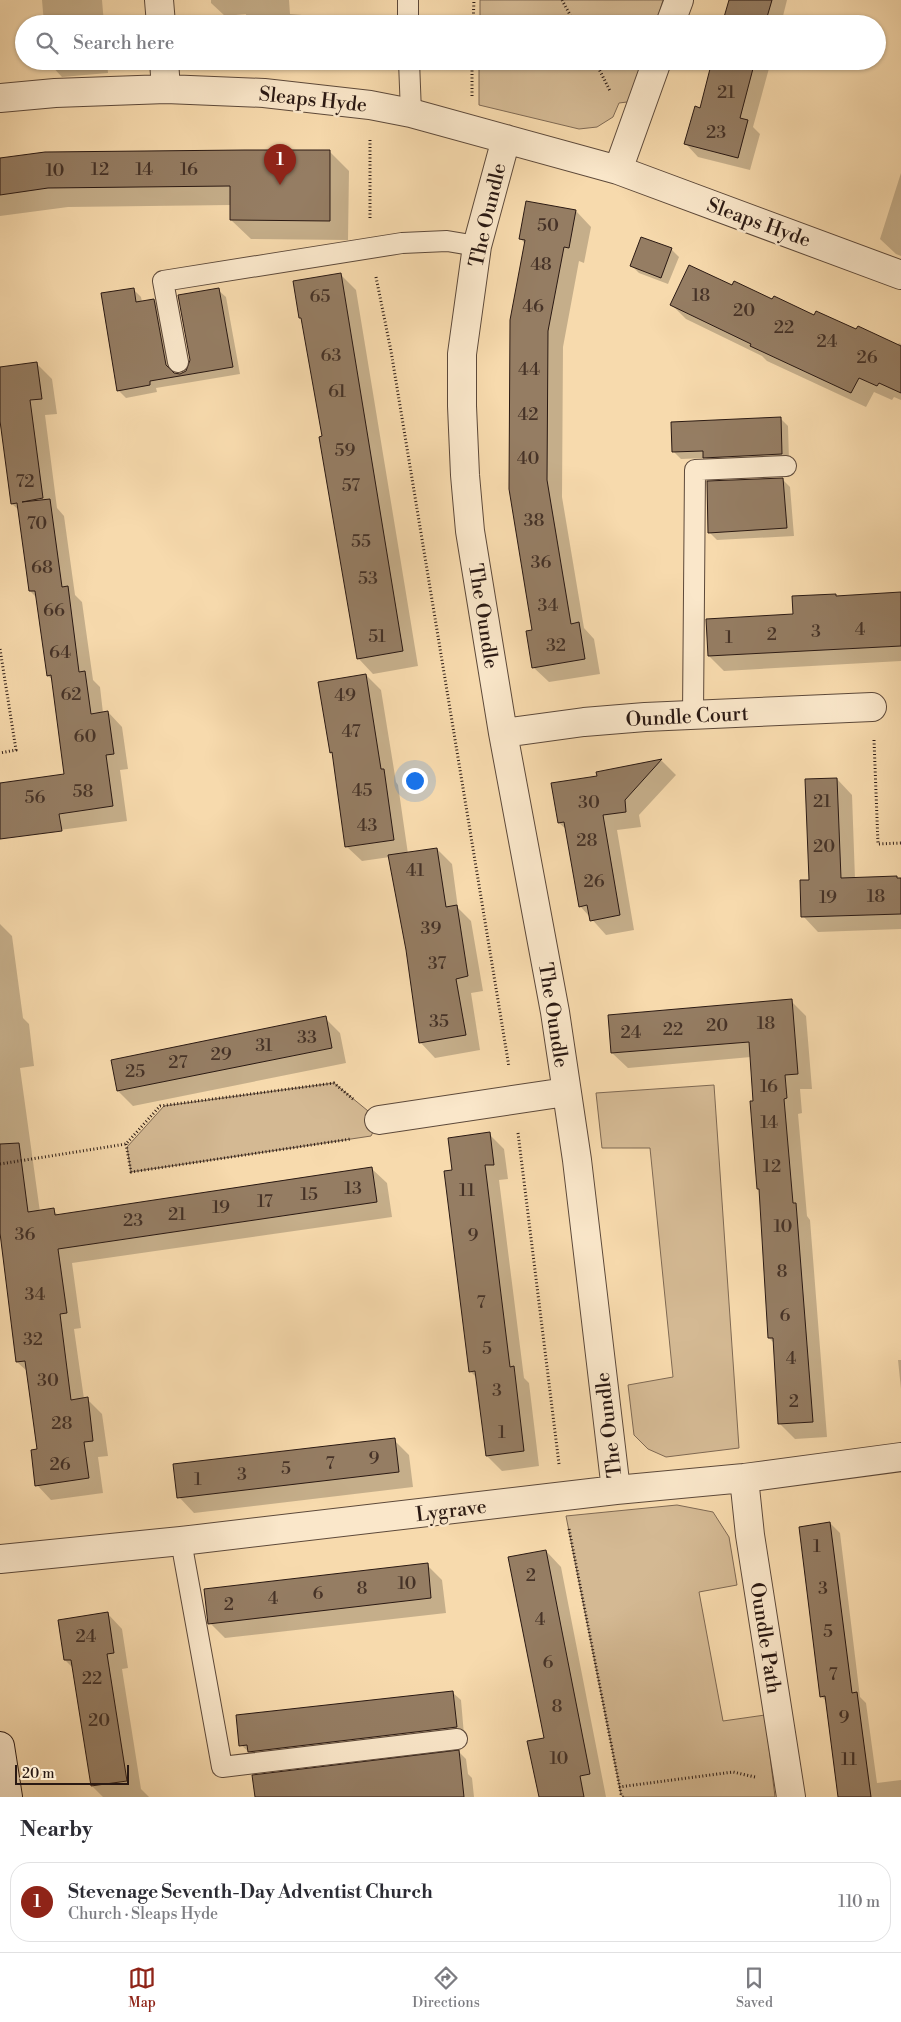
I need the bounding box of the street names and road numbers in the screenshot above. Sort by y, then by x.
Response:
street label: Sleaps Hyde [257,82,368,119]
street label: The Oundle [464,161,513,270]
street label: Sleaps Hyde [703,193,814,254]
street label: The Oundle [462,562,503,671]
street label: Oundle Court [625,702,749,733]
street label: The Oundle [532,961,573,1070]
street label: The Oundle [591,1371,628,1479]
street label: Lygrave [414,1495,488,1528]
street label: Oundle Path [743,1581,786,1696]

